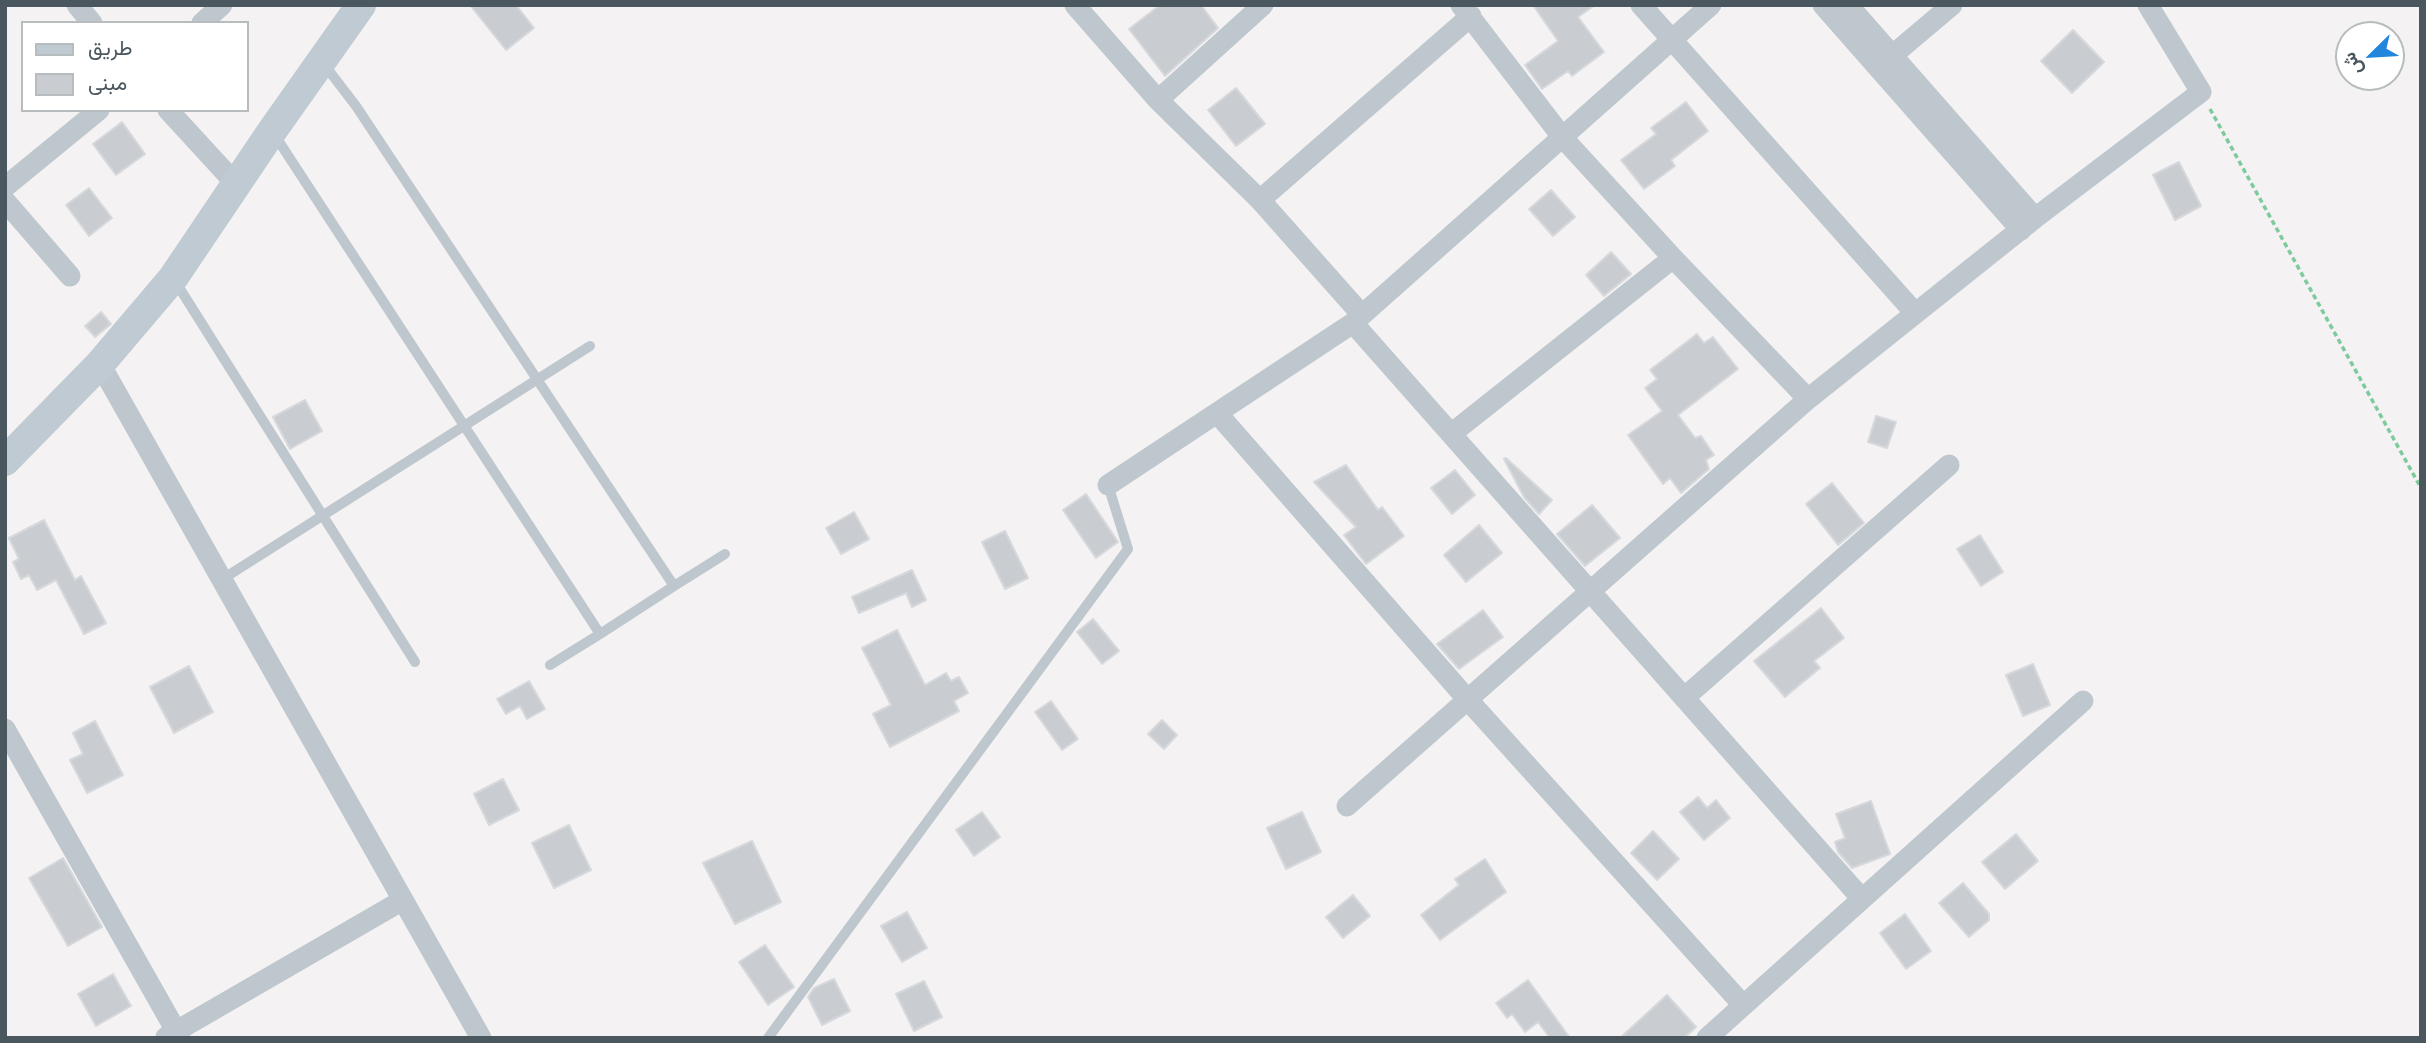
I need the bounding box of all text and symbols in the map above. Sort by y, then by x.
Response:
legend [21,21,248,112]
north arrow [2335,21,2405,91]
text: طريق [88,35,133,60]
text: ش [2337,49,2367,79]
text: مبنى [88,70,127,95]

